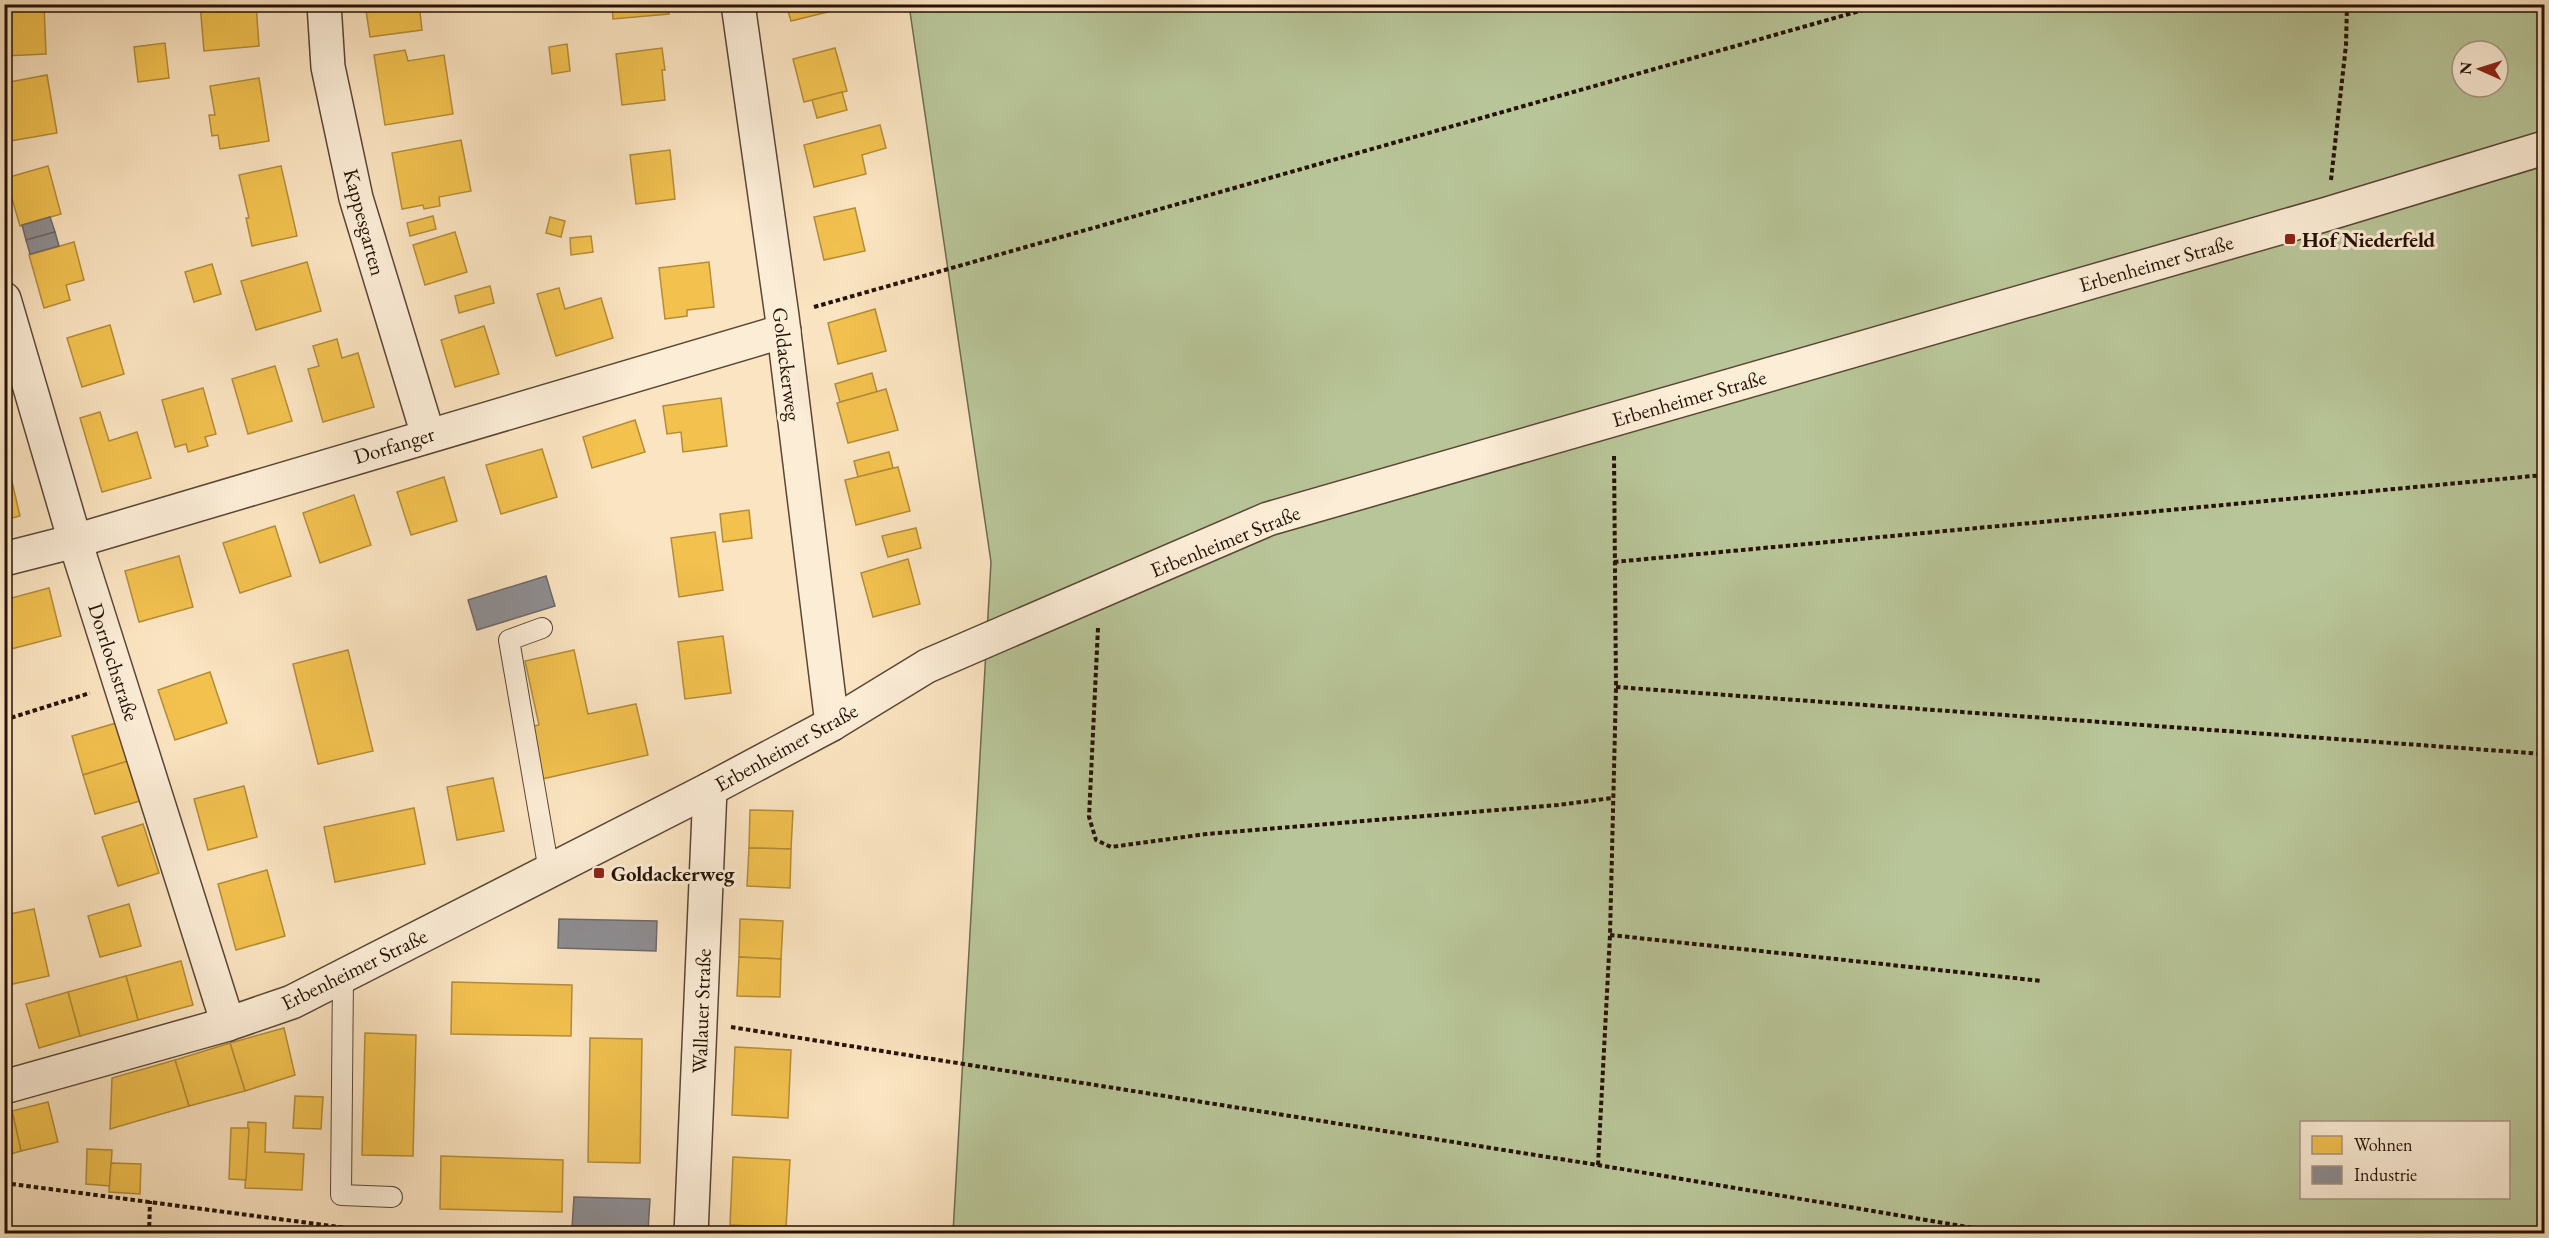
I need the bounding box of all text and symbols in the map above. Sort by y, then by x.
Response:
north arrow [2450,39,2510,99]
text: N [2455,61,2476,75]
street label: Kappesgarten [338,165,392,279]
place label: Hof Niederfeld [2302,226,2436,253]
street label: Erbenheimer Straße [2076,228,2236,298]
marker: Hof Niederfeld [2283,232,2297,246]
street label: Goldackerweg [767,306,807,423]
street label: Erbenheimer Straße [1609,363,1769,433]
street label: Dorfanger [350,420,438,470]
street label: Erbenheimer Straße [1146,499,1304,583]
street label: Dorrlochstraße [82,600,146,724]
street label: Erbenheimer Straße [710,697,862,797]
place label: Goldackerweg [611,860,735,887]
marker: Goldackerweg [592,866,606,880]
street label: Erbenheimer Straße [276,922,432,1016]
street label: Wallauer Straße [685,948,717,1074]
legend [2300,1121,2510,1199]
text: Wohnen [2354,1133,2413,1156]
text: Industrie [2354,1163,2417,1186]

